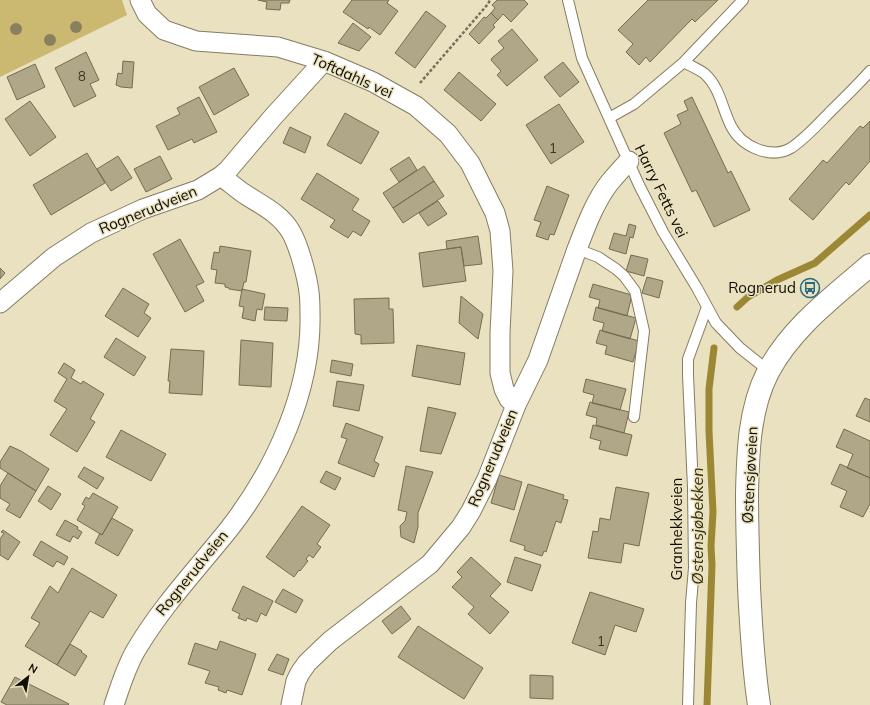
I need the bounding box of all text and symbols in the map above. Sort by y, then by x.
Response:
street label: Toftdahls vei [308,49,396,102]
house number: 8 [78,68,86,84]
house number: 1 [549,140,557,156]
street label: Harry Fetts vei [631,141,692,240]
street label: Rognerudveien [96,181,200,238]
bus stop icon: Rognerud [799,277,821,299]
place label: Rognerud [728,278,796,297]
street label: Rognerudveien [463,406,522,510]
street label: Østensjøveien [737,426,762,524]
water label: Østensjøbekken [687,467,707,585]
street label: Granhekkveien [667,478,686,580]
street label: Rognerudveien [151,526,232,619]
house number: 1 [597,633,605,649]
north arrow [8,657,48,697]
text: N [26,660,40,677]

